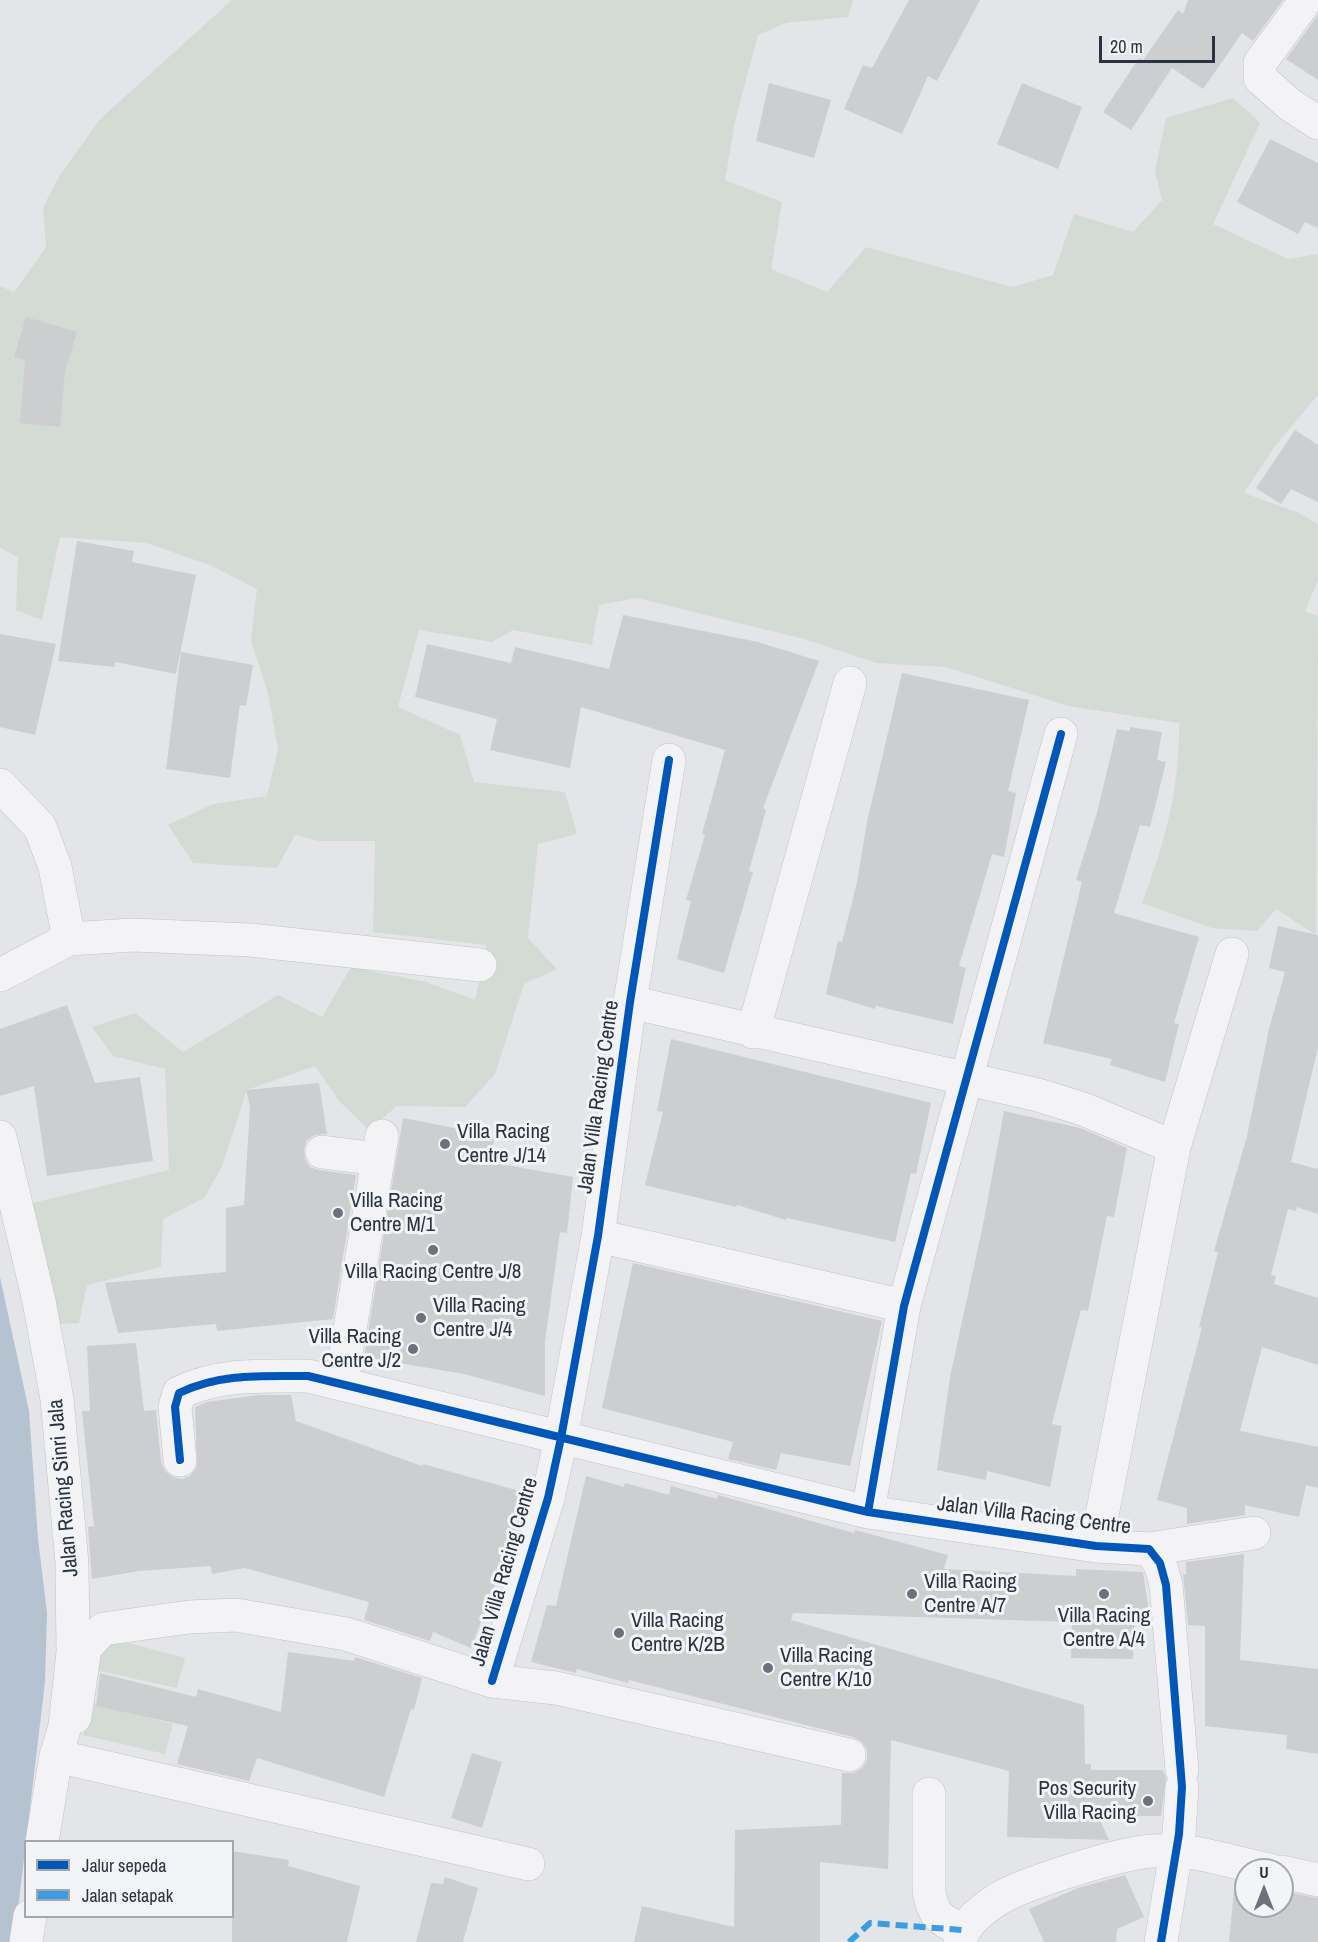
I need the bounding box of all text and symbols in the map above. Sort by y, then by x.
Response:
scale bar [1102,24,1218,62]
text: 20 m [1110,34,1143,59]
street label: Jalan Villa Racing Centre [573,999,625,1195]
place label: Villa Racing Centre J/14 [457,1119,550,1169]
marker: Villa Racing Centre J/14 [438,1137,452,1151]
place label: Villa Racing Centre M/1 [350,1188,443,1238]
marker: Villa Racing Centre M/1 [331,1206,345,1220]
marker: Villa Racing Centre J/8 [426,1243,440,1257]
place label: Villa Racing Centre J/8 [345,1259,521,1285]
place label: Villa Racing Centre J/4 [433,1293,526,1343]
marker: Villa Racing Centre J/4 [414,1311,428,1325]
place label: Villa Racing Centre J/2 [308,1324,401,1374]
marker: Villa Racing Centre J/2 [406,1342,420,1356]
street label: Jalan Racing Sinri Jala [44,1398,84,1578]
street label: Jalan Villa Racing Centre [466,1475,544,1669]
street label: Jalan Villa Racing Centre [936,1492,1132,1540]
place label: Villa Racing Centre A/7 [924,1569,1017,1619]
marker: Villa Racing Centre A/7 [905,1587,919,1601]
marker: Villa Racing Centre A/4 [1097,1587,1111,1601]
place label: Villa Racing Centre A/4 [1058,1603,1150,1653]
place label: Villa Racing Centre K/2B [631,1608,725,1658]
marker: Villa Racing Centre K/2B [612,1626,626,1640]
place label: Villa Racing Centre K/10 [780,1643,873,1693]
marker: Villa Racing Centre K/10 [761,1661,775,1675]
place label: Pos Security Villa Racing [1038,1776,1136,1826]
marker: Pos Security Villa Racing [1141,1794,1155,1808]
legend [24,1840,234,1918]
text: Jalur sepeda [82,1853,167,1878]
north arrow [1234,1858,1294,1918]
text: U [1259,1861,1269,1883]
text: Jalan setapak [82,1883,173,1908]

